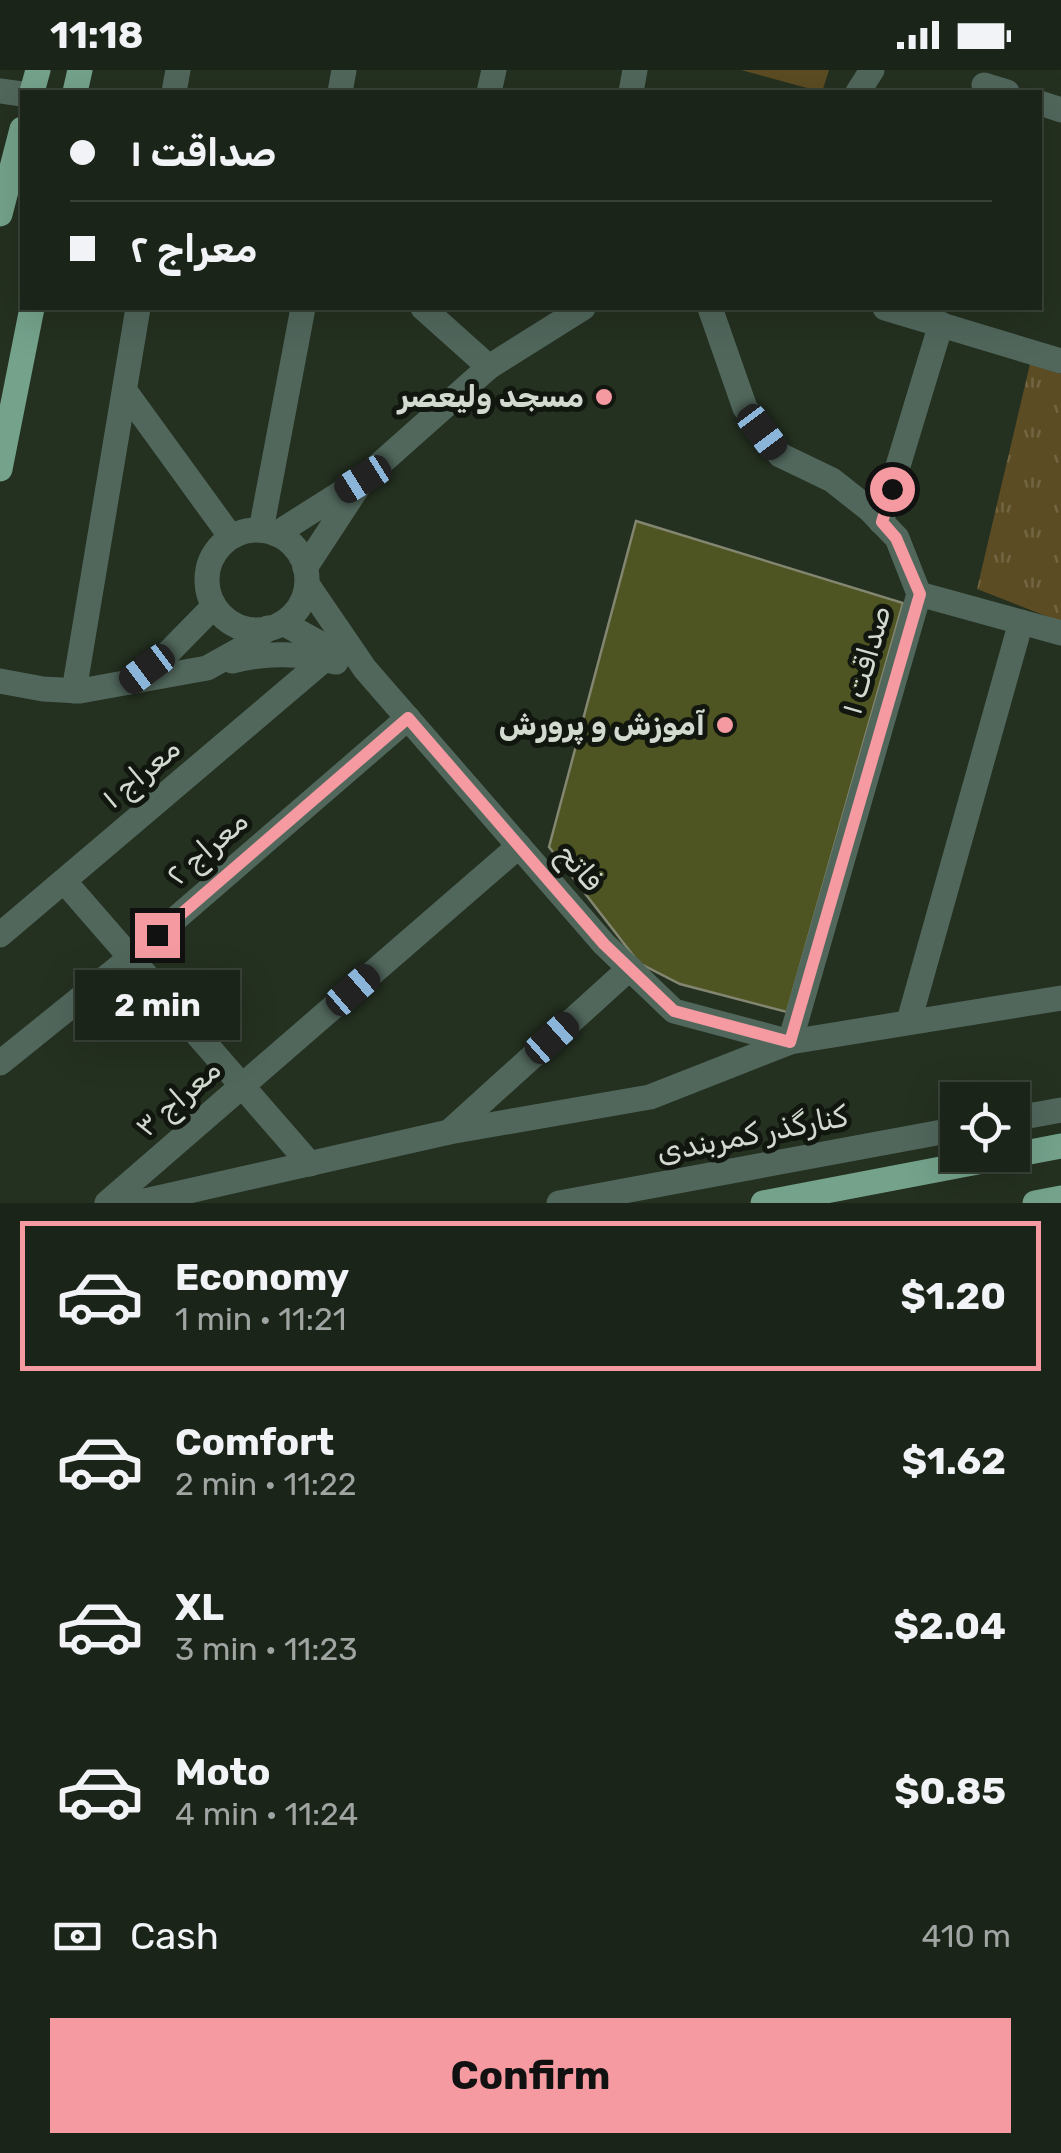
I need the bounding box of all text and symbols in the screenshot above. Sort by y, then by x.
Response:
text: 11:18 [50,12,143,58]
text: صداقت ۱ [130,130,276,176]
text: معراج ۲ [130,226,258,272]
place label: مسجد ولیعصر [396,379,584,415]
marker: مسجد ولیعصر [593,386,615,408]
car [732,399,792,465]
car [330,450,396,508]
route start [870,467,915,512]
street label: صداقت ۱ [833,601,899,719]
car [114,639,180,699]
place label: آموزش و پرورش [499,707,705,745]
marker: آموزش و پرورش [714,714,736,736]
street label: معراج ۱ [95,730,189,818]
street label: معراج ۲ [159,803,257,895]
street label: فاتح [547,836,611,900]
route end [135,913,180,958]
car [321,959,385,1021]
callout: 2 min [74,970,240,1040]
text: 2 min [114,986,201,1024]
car [520,1007,584,1069]
street label: معراج ۳ [128,1051,229,1146]
map controls [940,1082,1030,1172]
button: locate [940,1082,1030,1172]
street label: کنارگذر کمربندی [653,1098,851,1170]
icon: car [55,1251,145,1341]
text: Economy [175,1254,349,1300]
text: $1.20 [900,1273,1006,1319]
text: 1 min · 11:21 [175,1300,346,1338]
icon: car [55,1416,145,1506]
text: Comfort [175,1419,334,1465]
text: $1.62 [902,1438,1006,1484]
text: 2 min · 11:22 [175,1465,357,1503]
icon: car [55,1581,145,1671]
text: XL [175,1584,224,1630]
text: $2.04 [894,1603,1006,1649]
text: 3 min · 11:23 [175,1630,358,1668]
icon: car [55,1746,145,1836]
text: Moto [175,1749,271,1795]
text: $0.85 [894,1768,1006,1814]
text: 4 min · 11:24 [175,1795,358,1833]
icon: cash [50,1909,105,1964]
text: Cash [130,1913,219,1959]
text: 410 m [921,1917,1011,1955]
button: Confirm [50,2018,1011,2133]

